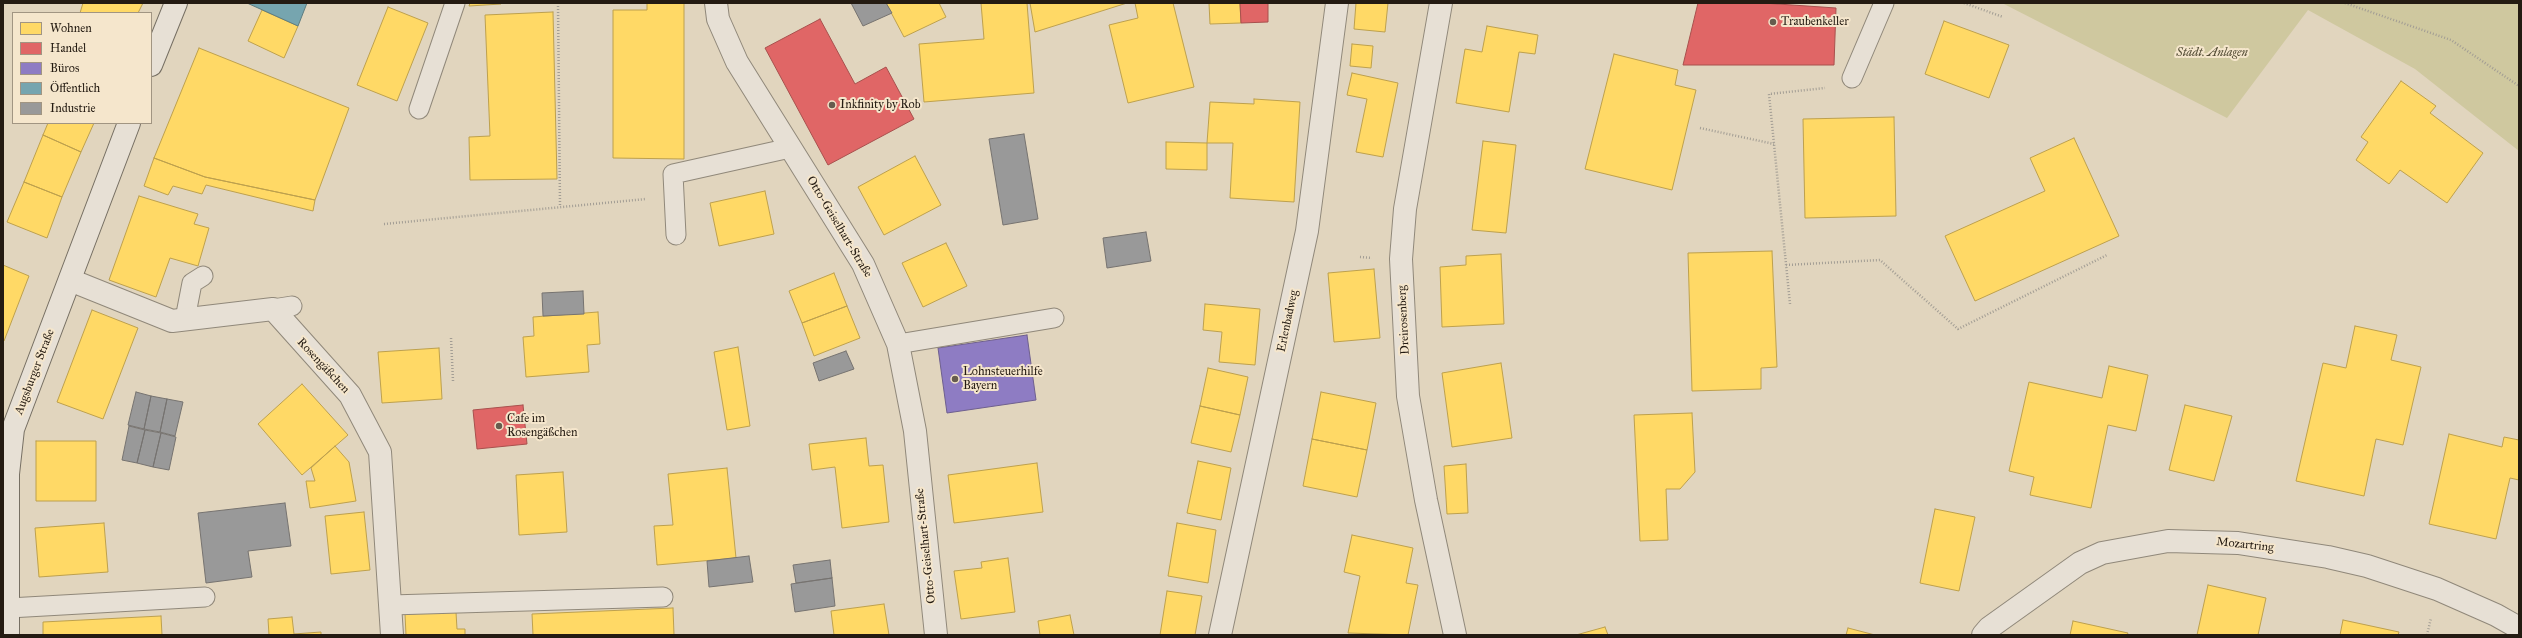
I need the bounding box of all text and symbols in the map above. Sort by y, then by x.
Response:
legend [12,12,152,124]
place label: Traubenkeller [1781,15,1849,29]
marker: Traubenkeller [1768,17,1778,27]
text: Wohnen [50,21,92,35]
text: Handel [50,41,86,55]
park label: Städt. Anlagen [2176,46,2248,60]
text: Büros [50,61,79,75]
text: Öffentlich [50,81,100,95]
place label: Inkfinity by Rob [840,98,921,112]
marker: Inkfinity by Rob [827,100,837,110]
text: Industrie [50,101,95,115]
street label: Otto-Geiselhart-Straße [803,174,875,280]
street label: Dreirosenberg [1395,285,1413,355]
street label: Erlenbadweg [1274,289,1302,353]
street label: Augsburger Straße [12,327,58,417]
street label: Rosengäßchen [294,335,352,397]
place label: Lohnsteuerhilfe Bayern [963,365,1043,393]
marker: Lohnsteuerhilfe Bayern [950,374,960,384]
place label: Cafe im Rosengäßchen [507,412,577,440]
marker: Cafe im Rosengäßchen [494,421,504,431]
street label: Otto-Geiselhart-Straße [913,488,939,604]
street label: Mozartring [2216,535,2274,555]

